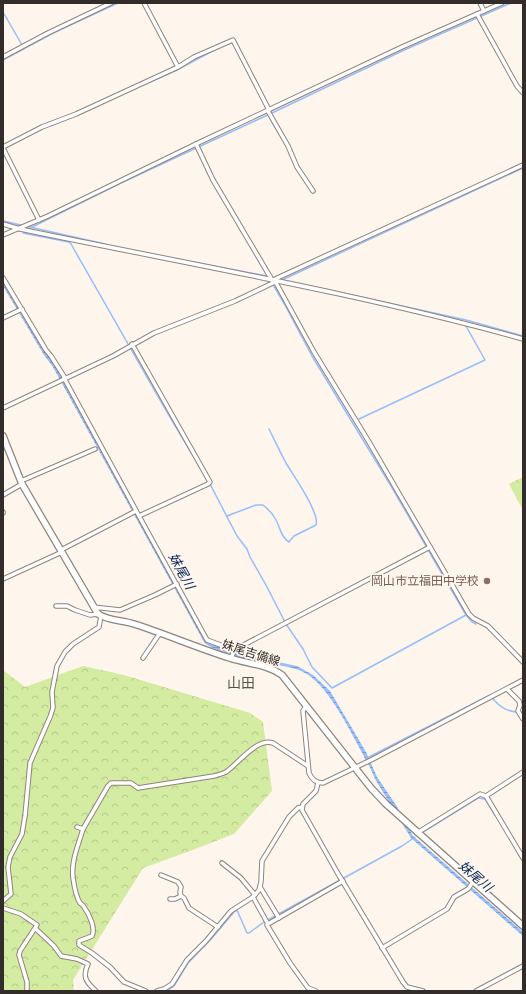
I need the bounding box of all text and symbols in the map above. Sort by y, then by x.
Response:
water label: 妹尾川 [165,550,199,594]
place label: 岡山市立福田中学校 [371,573,479,589]
marker: 岡山市立福田中学校 [482,576,492,586]
street label: 妹尾吉備線 [220,636,282,670]
district label: 山田 [227,674,255,692]
water label: 妹尾川 [455,857,497,897]

